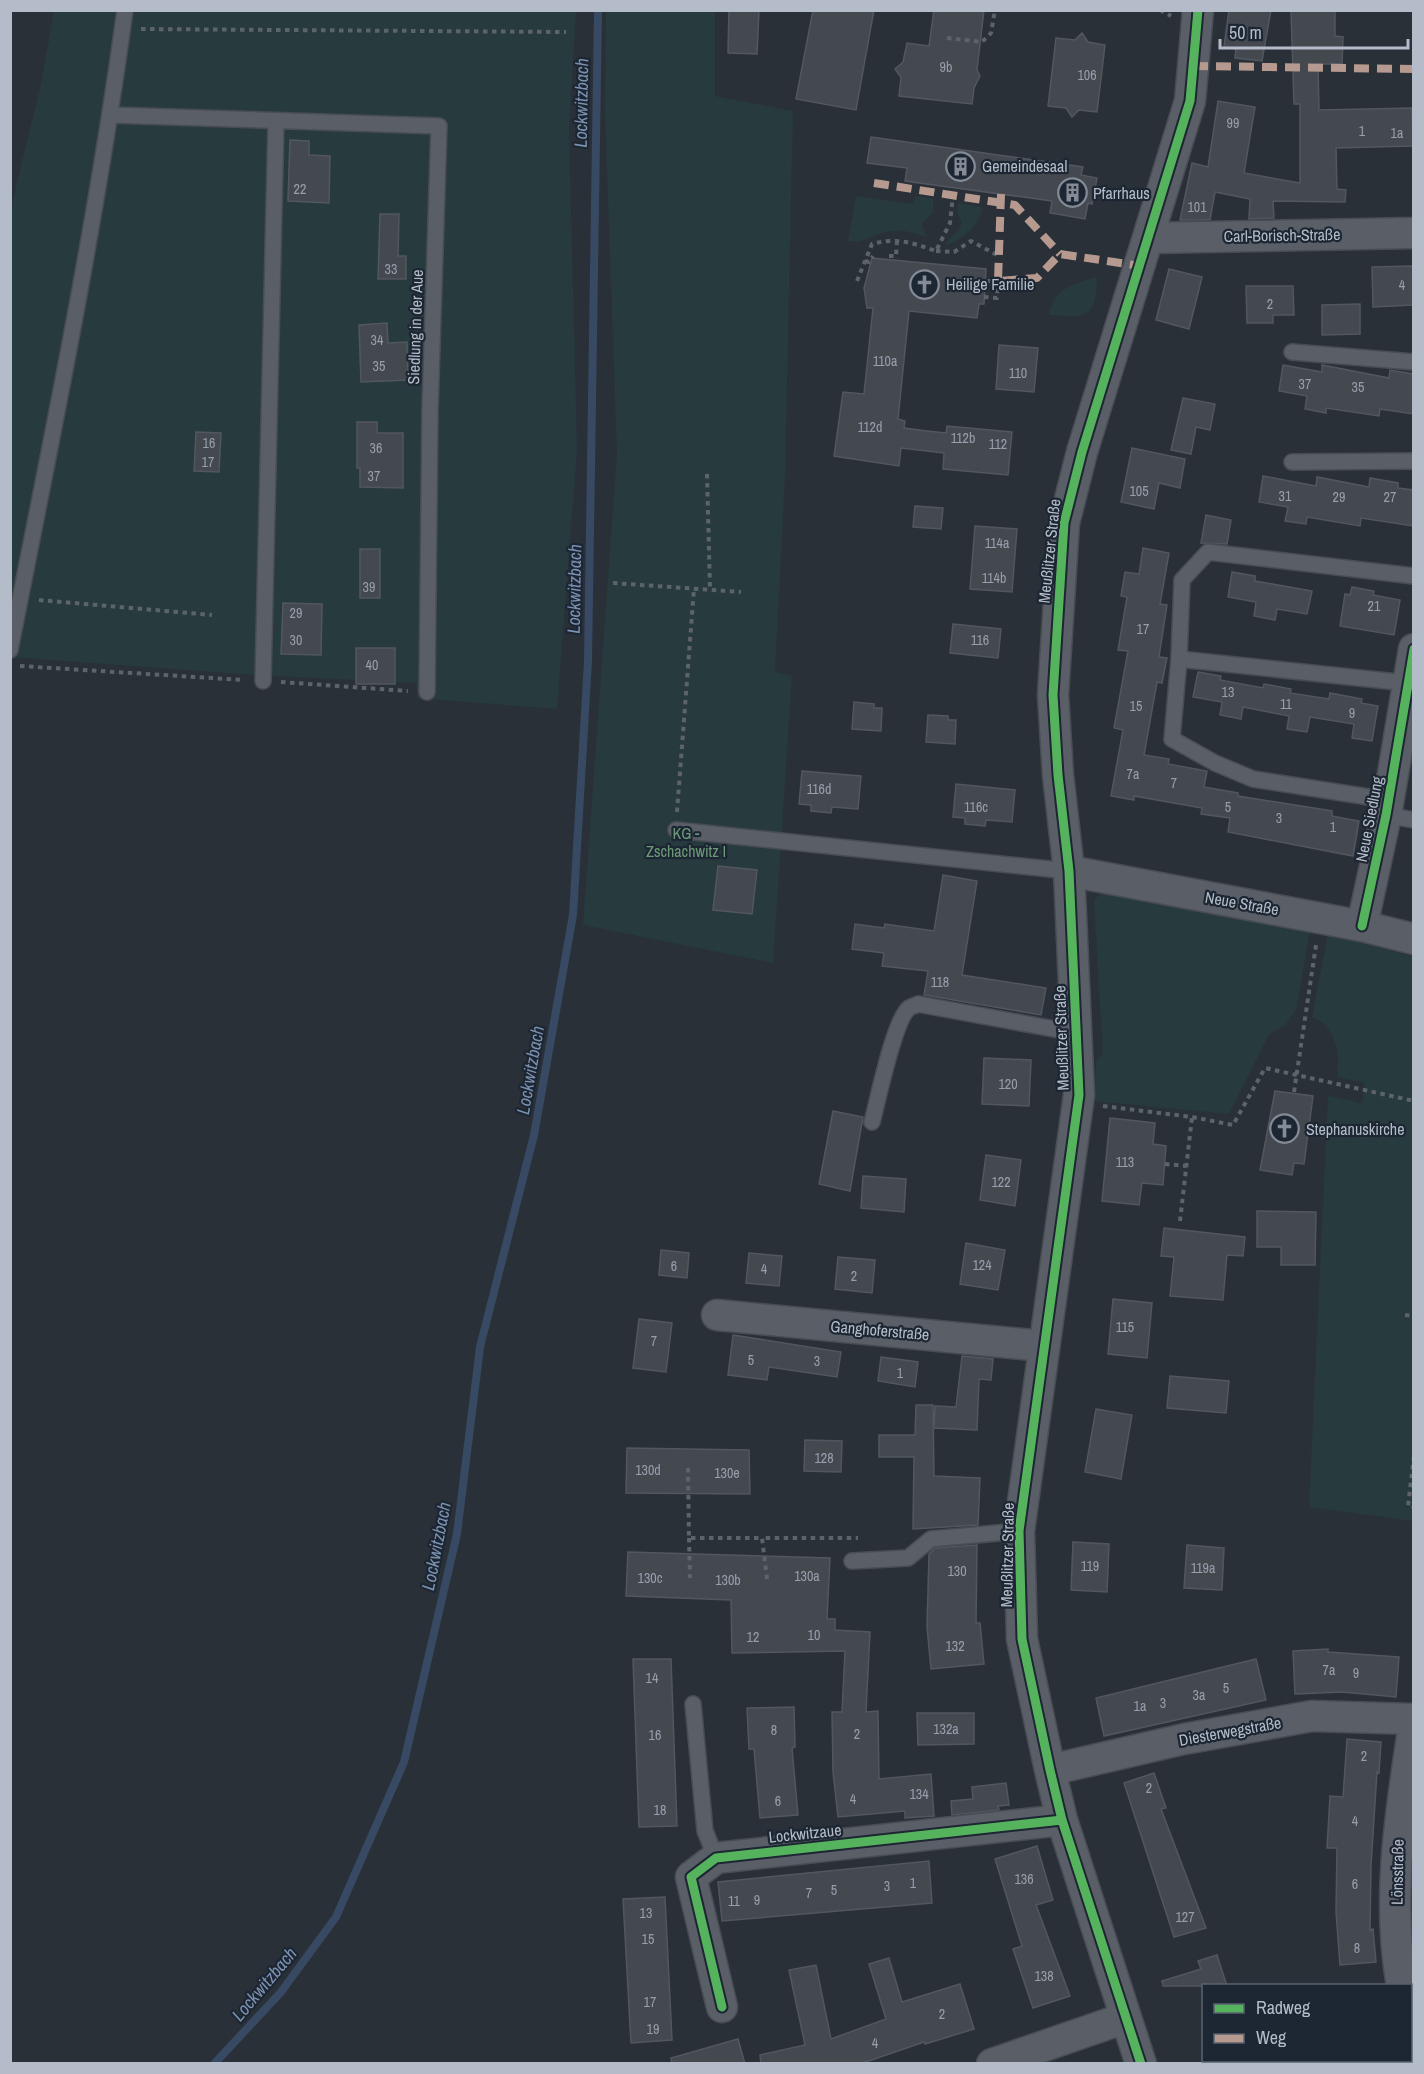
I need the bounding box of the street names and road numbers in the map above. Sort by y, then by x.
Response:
street label: Carl-Borisch-Straße [1223,223,1341,247]
street label: Siedlung in der Aue [402,269,428,385]
street label: Meußlitzer Straße [1033,498,1065,604]
street label: Neue Siedlung [1350,774,1388,864]
street label: Neue Straße [1203,886,1281,920]
street label: Meußlitzer Straße [1048,985,1074,1091]
street label: Ganghoferstraße [830,1315,930,1345]
street label: Meußlitzer Straße [995,1502,1019,1608]
street label: Diesterwegstraße [1177,1711,1283,1751]
street label: Lockwitzaue [768,1818,842,1848]
street label: Lönsstraße [1385,1839,1409,1905]

